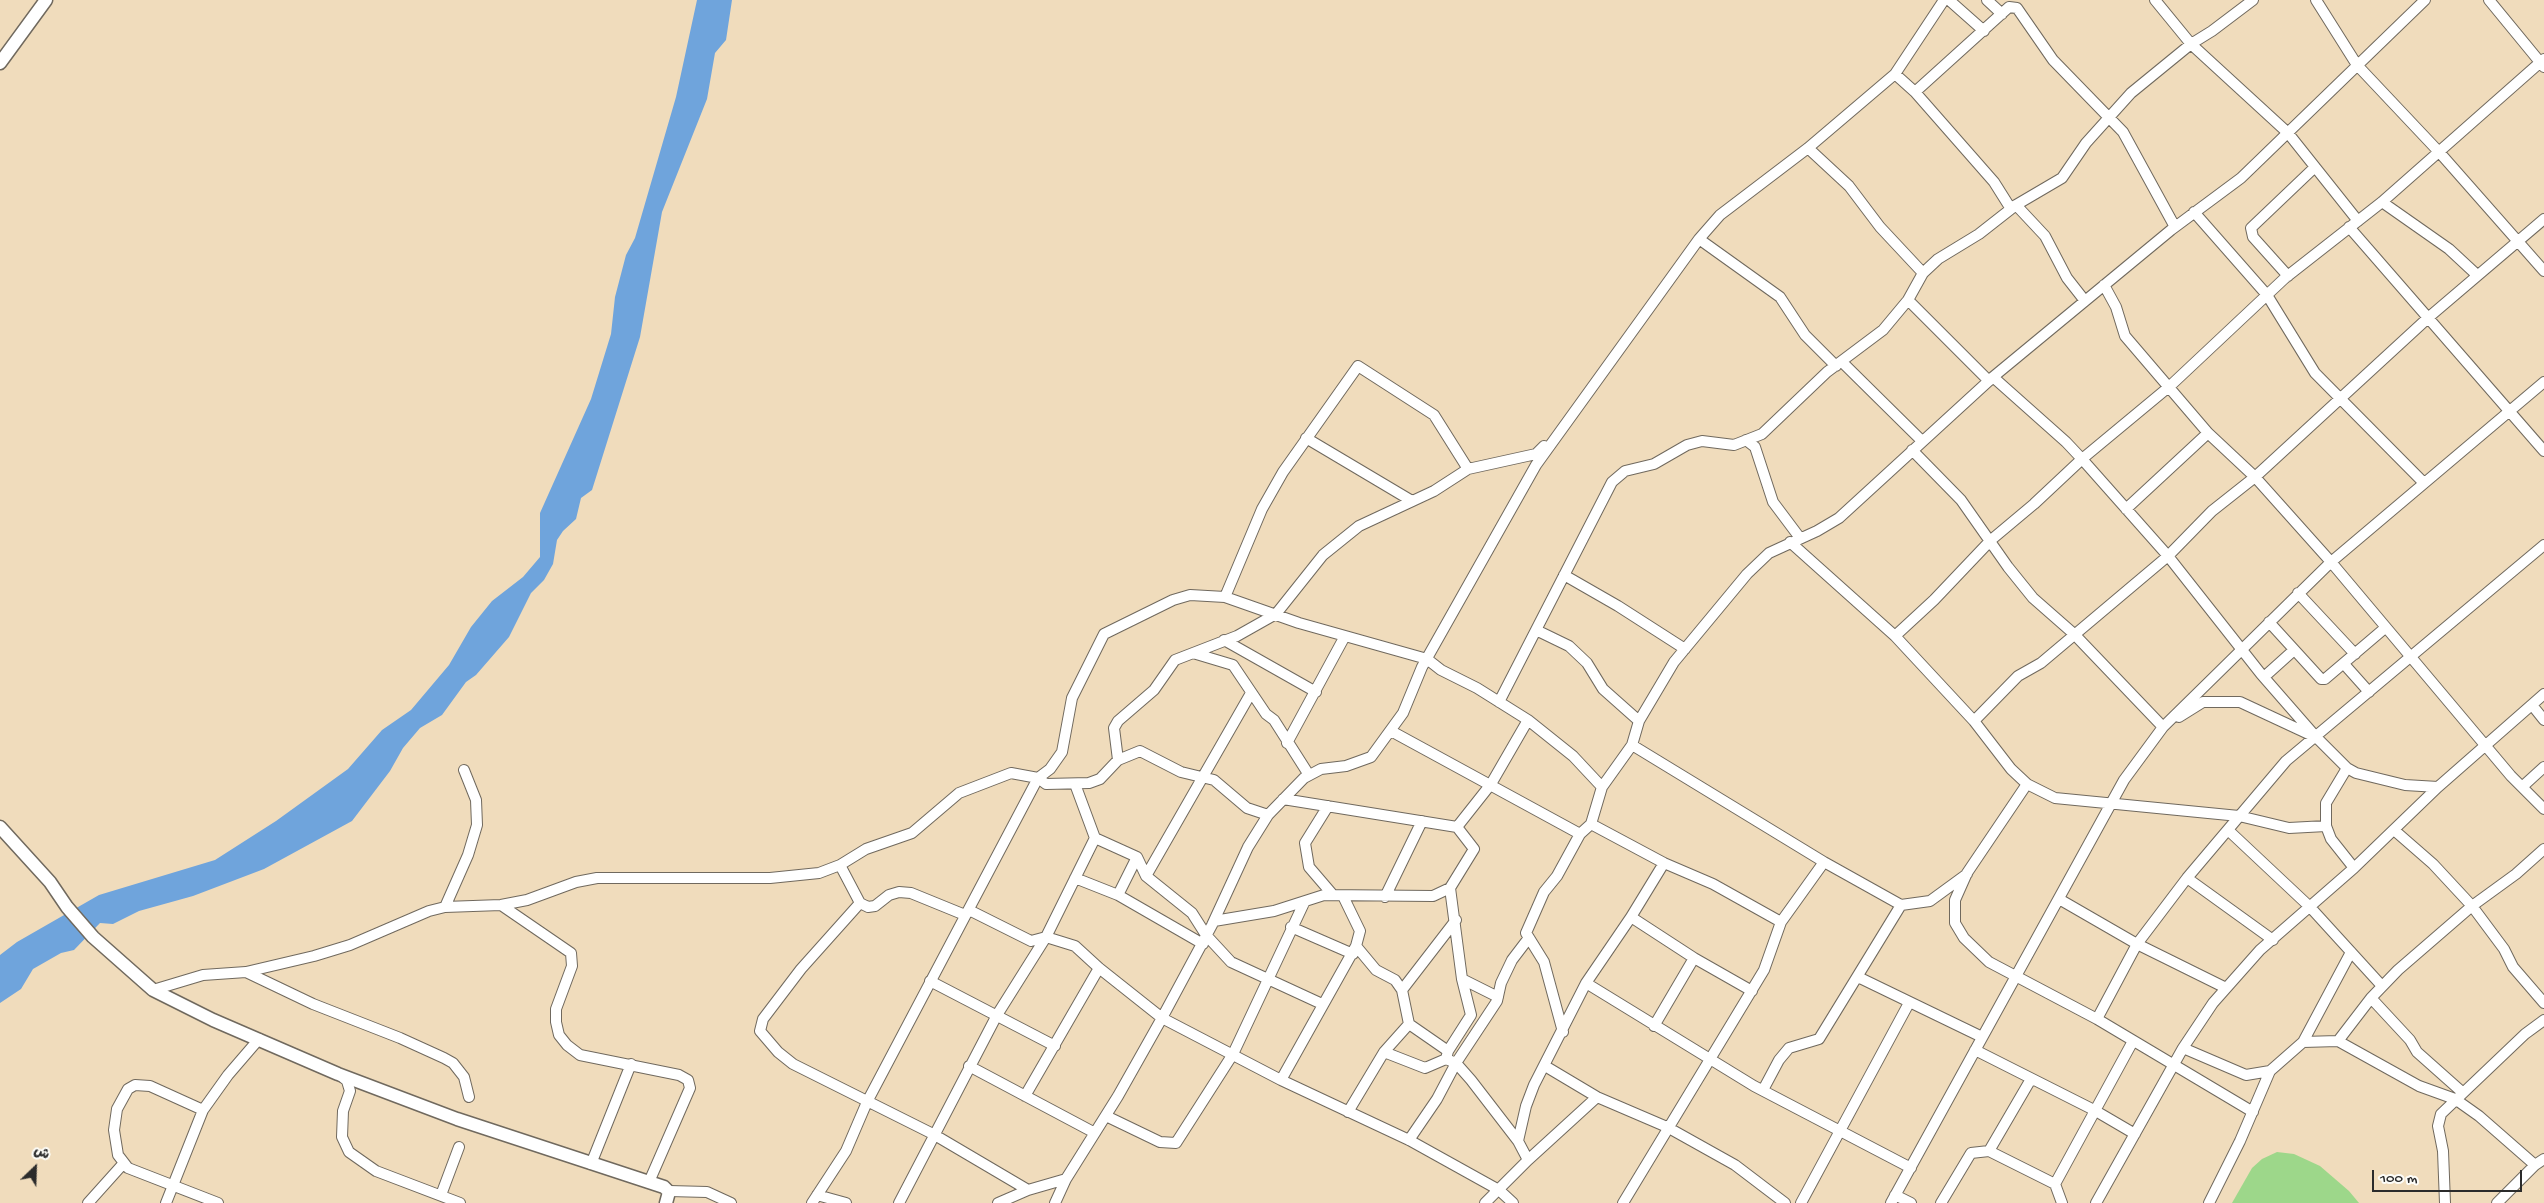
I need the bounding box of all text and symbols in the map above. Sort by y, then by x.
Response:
north arrow [10,1143,60,1193]
text: ش [31,1143,52,1165]
scale bar [2374,1160,2524,1192]
text: 100 m [2380,1170,2417,1188]

